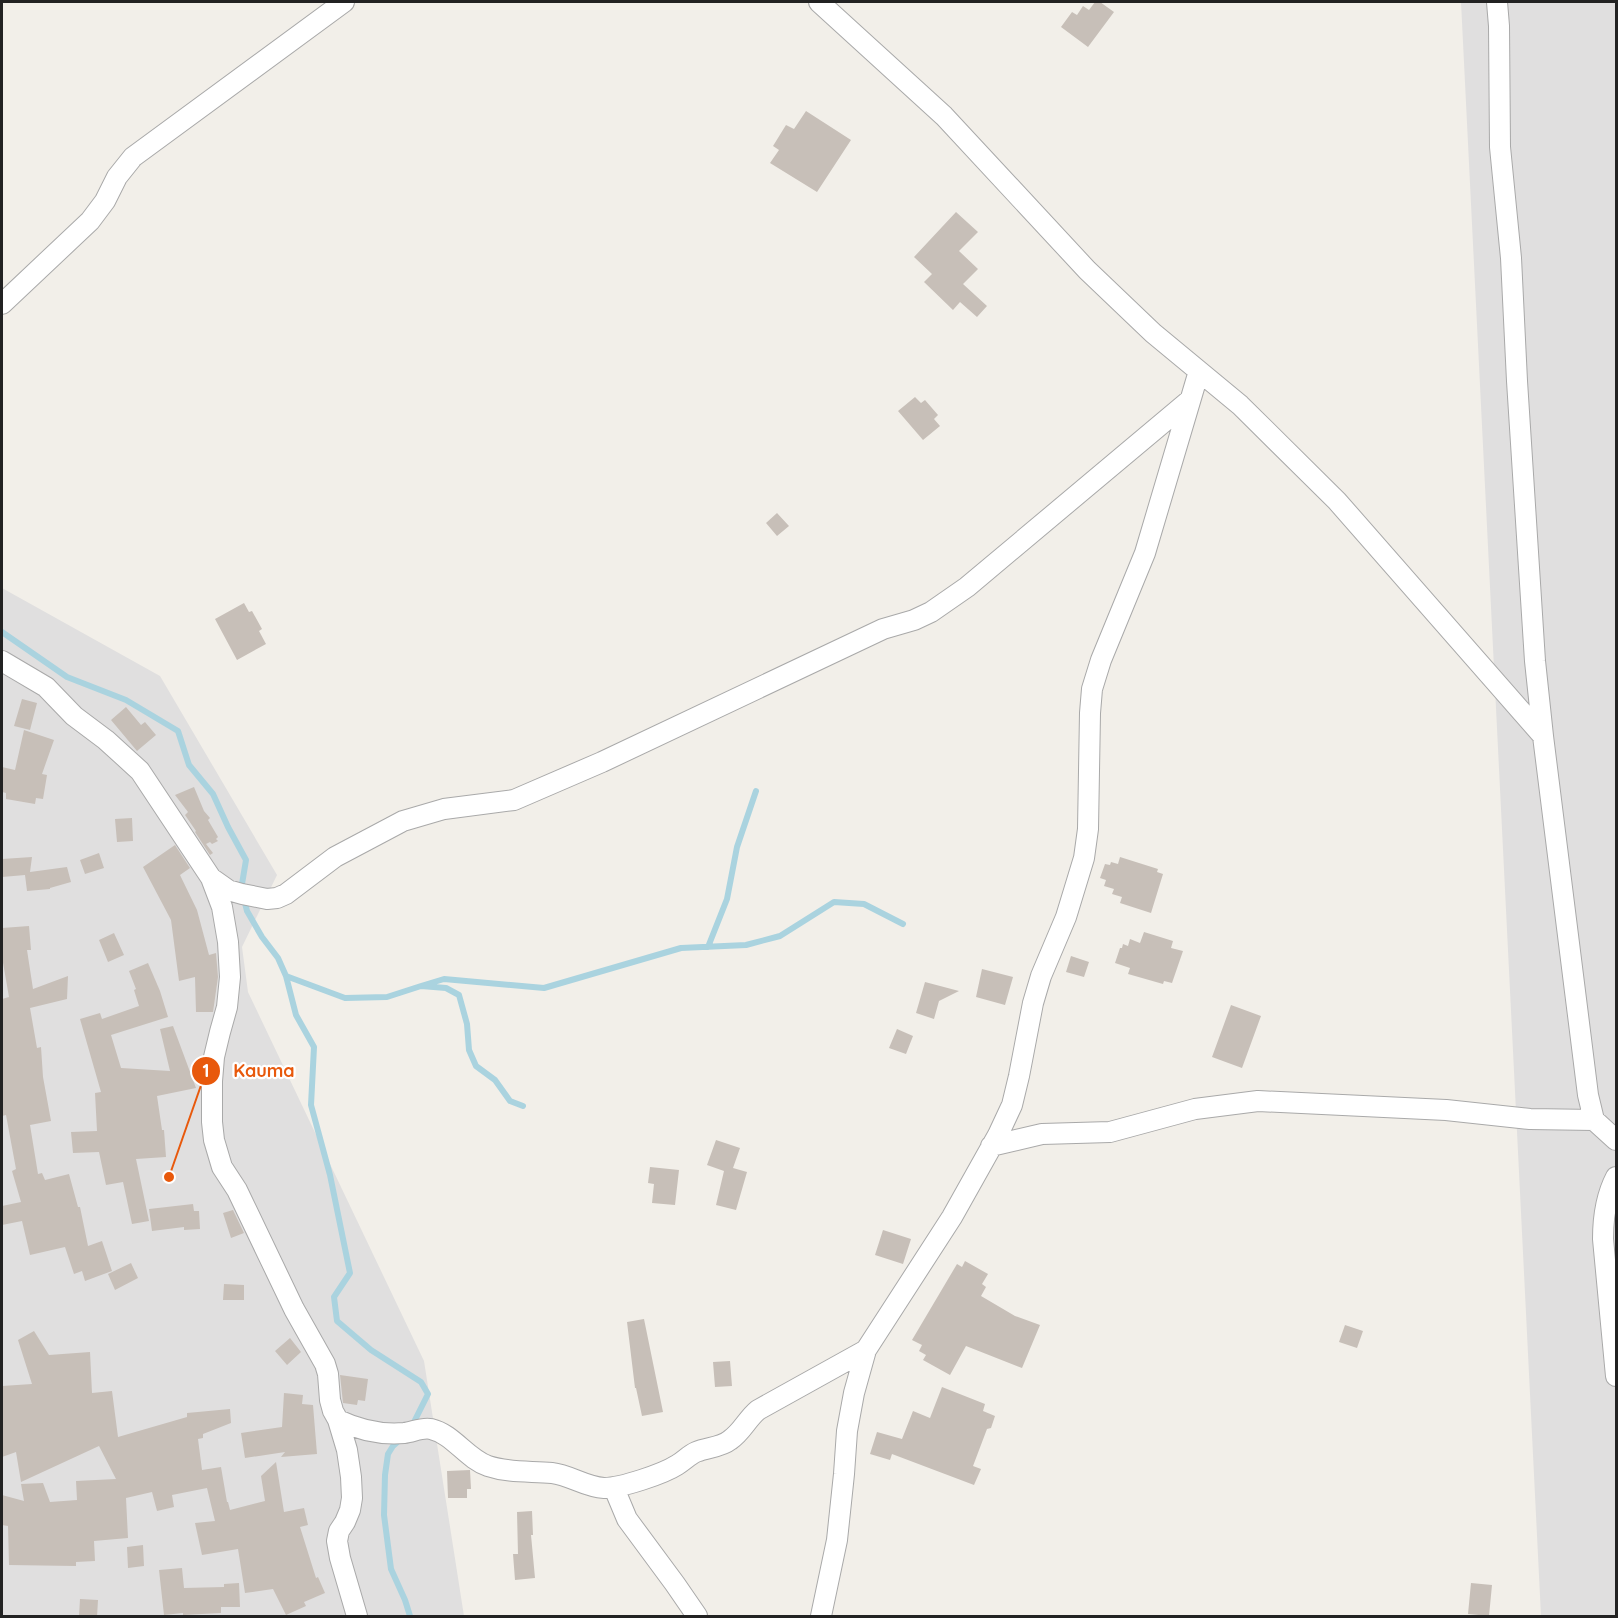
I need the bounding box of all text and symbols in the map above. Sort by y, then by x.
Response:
callout: Kauma [191,1053,307,1089]
text: 1 [202,1059,210,1082]
text: Kauma [233,1059,295,1082]

